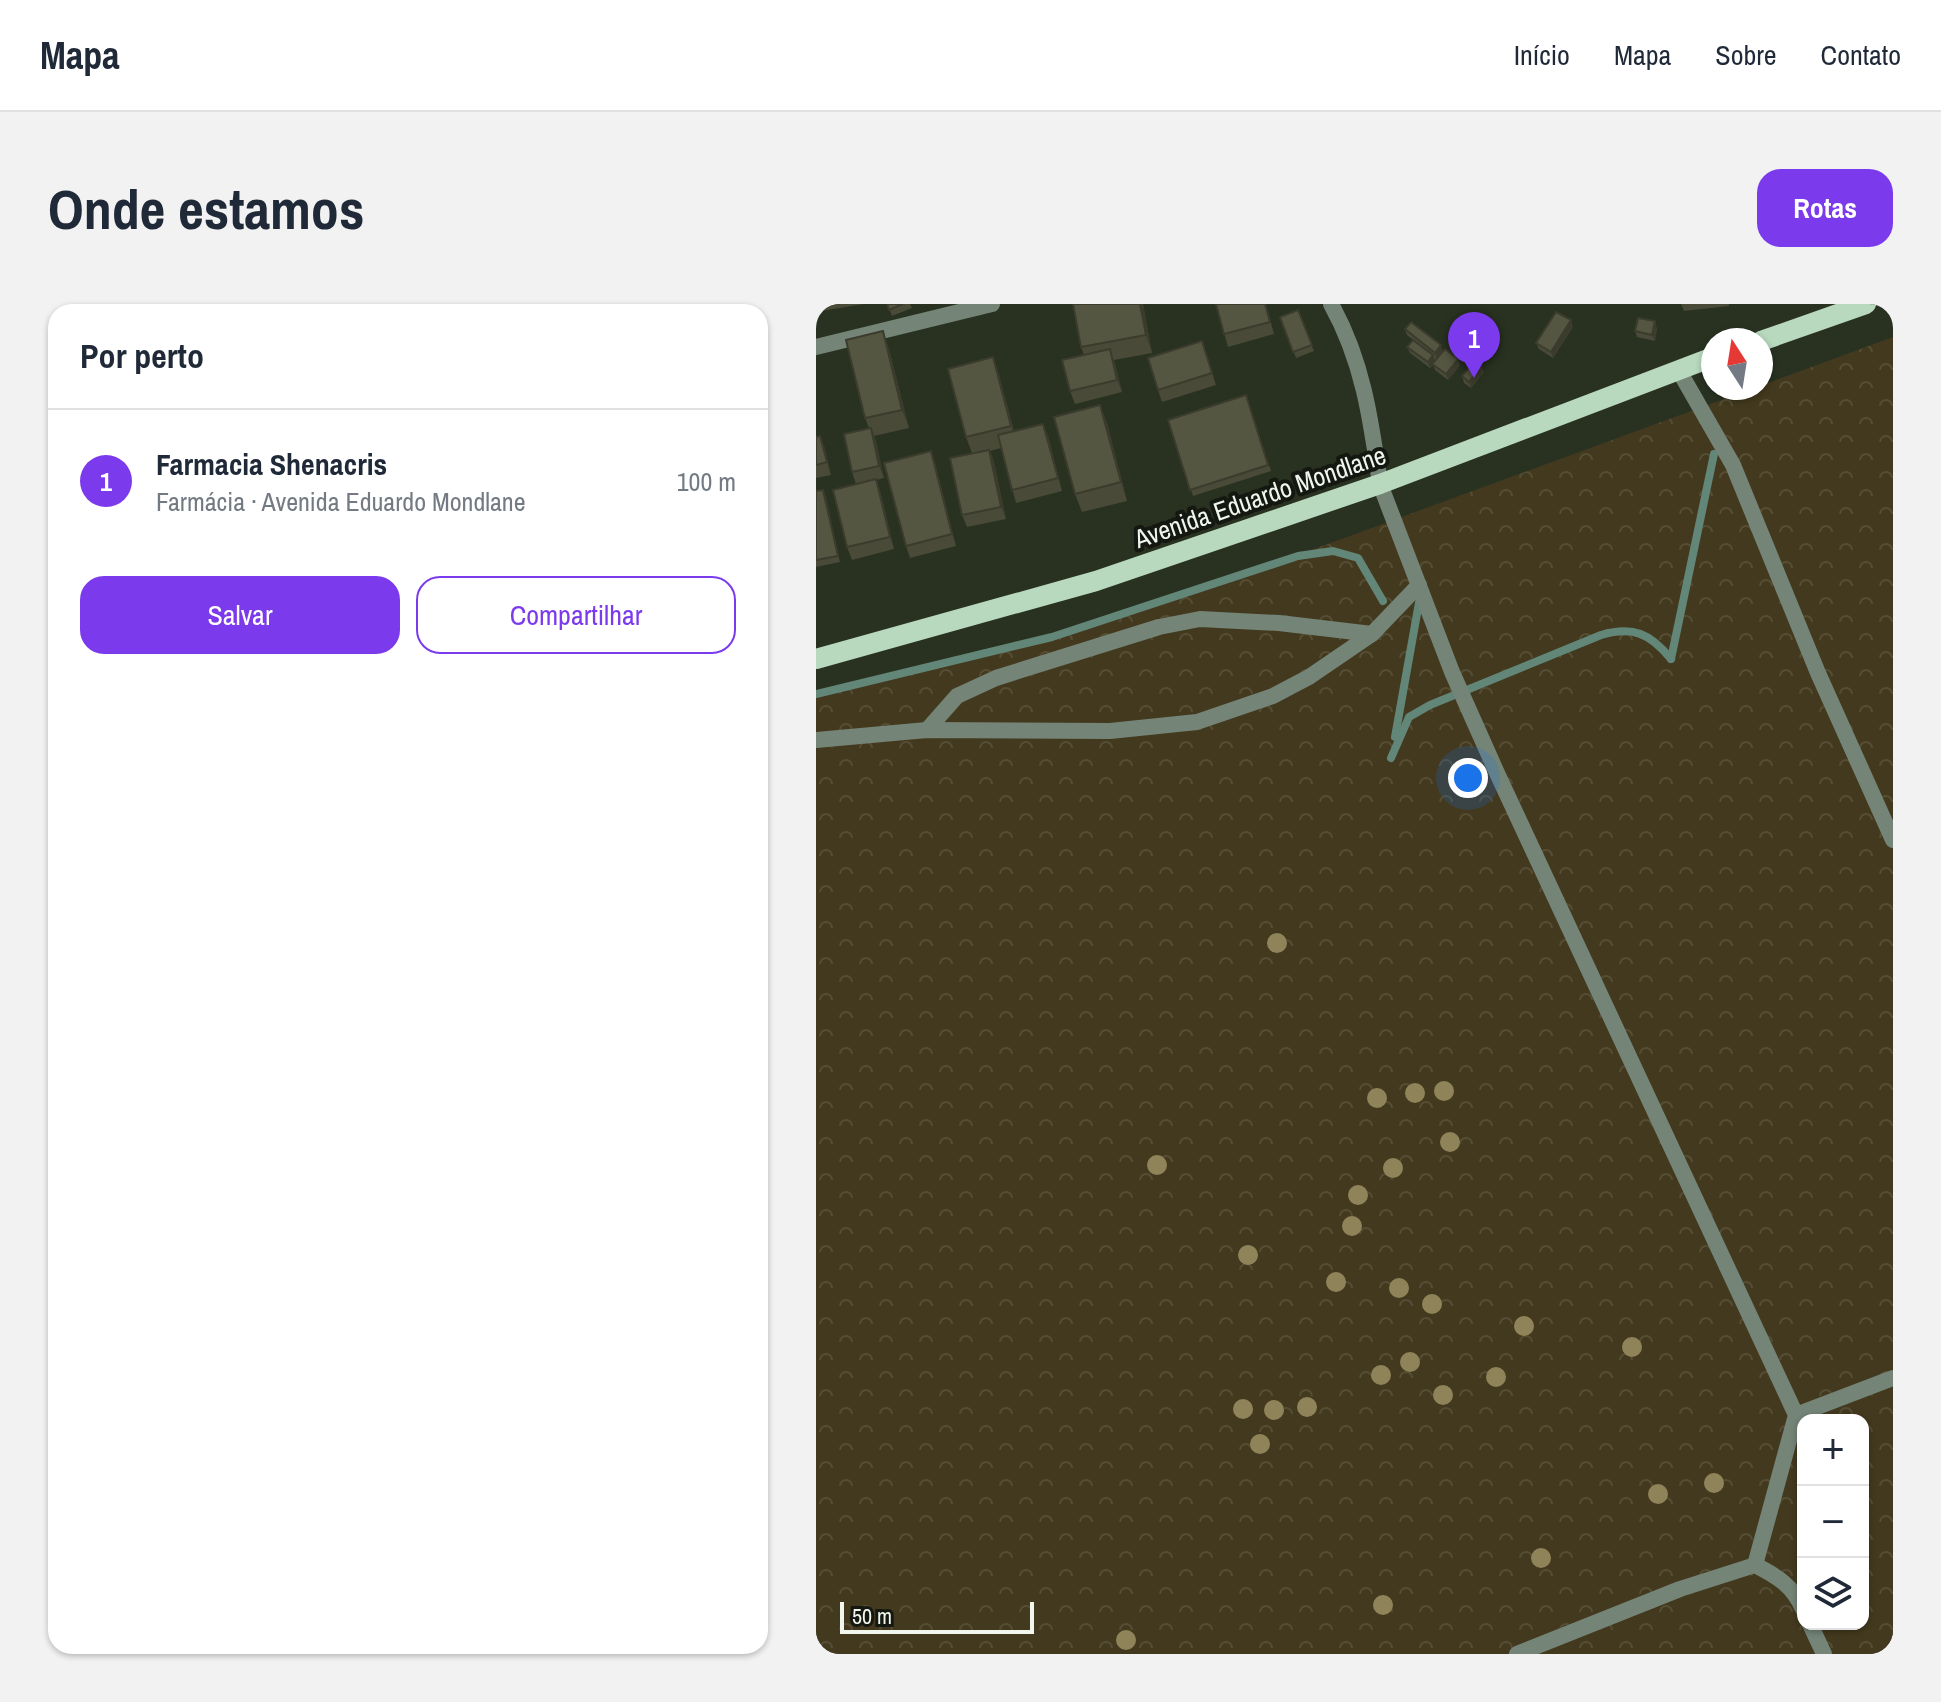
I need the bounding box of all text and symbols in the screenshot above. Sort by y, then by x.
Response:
text: Mapa [40,30,120,81]
text: Início [1514,36,1570,74]
text: Mapa [1614,36,1671,74]
text: Sobre [1715,36,1777,74]
text: Contato [1821,36,1901,74]
button: Rotas [1757,169,1893,247]
text: Onde estamos [48,171,364,246]
pin: 1 [1448,312,1500,378]
north arrow [1701,328,1773,400]
text: Por perto [80,333,204,379]
street label: Avenida Eduardo Mondlane [1128,437,1390,556]
text: Farmacia Shenacris [156,444,387,484]
text: 1 [100,464,112,499]
text: 100 m [677,464,736,499]
text: Farmácia · Avenida Eduardo Mondlane [156,484,526,519]
button: Salvar [80,576,400,654]
button: Compartilhar [416,576,736,654]
your location [1448,758,1488,798]
map controls [1797,1414,1869,1630]
button: + [1797,1414,1869,1486]
button: − [1797,1486,1869,1558]
button: layers [1797,1558,1869,1630]
scale bar [840,1598,1034,1634]
text: 50 m [852,1601,892,1631]

